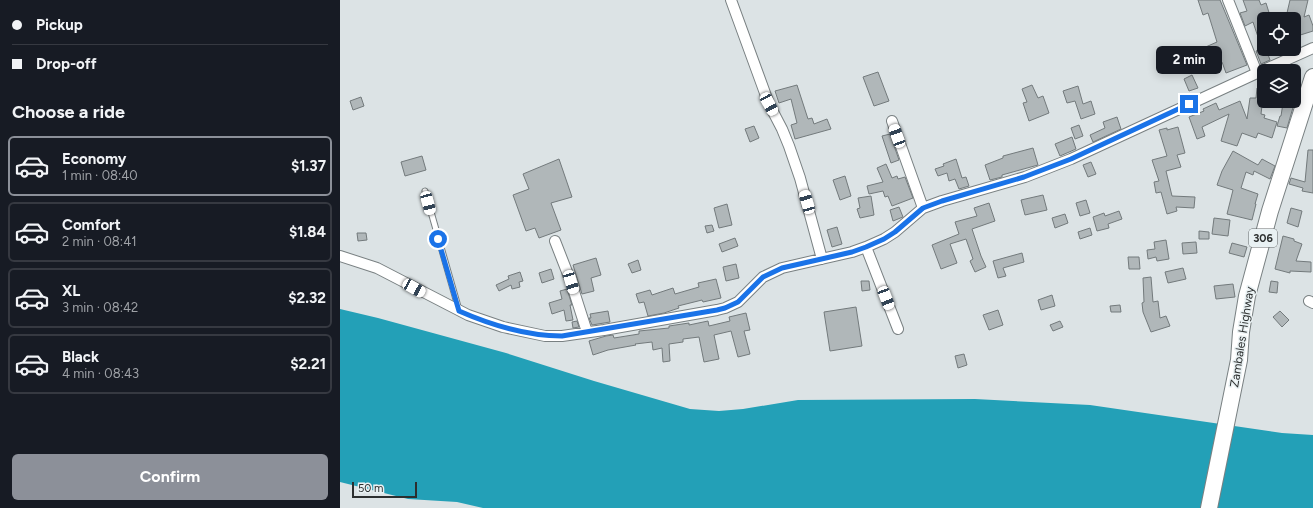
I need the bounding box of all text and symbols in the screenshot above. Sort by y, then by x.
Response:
map controls [1257,12,1301,108]
button: locate [1257,12,1301,56]
text: Pickup [36,16,83,34]
callout: 2 min [1156,46,1222,74]
text: 2 min [1173,52,1205,67]
text: Drop-off [36,55,97,73]
button: layers [1257,64,1301,108]
car [758,91,780,117]
route end [1180,95,1198,113]
text: Choose a ride [12,101,125,123]
car [887,123,907,149]
icon: car [14,148,50,184]
text: Economy [62,150,127,168]
text: $1.37 [291,157,326,175]
text: 1 min · 08:40 [62,168,138,183]
car [798,189,816,215]
car [419,190,437,216]
icon: car [14,214,50,250]
text: Comfort [62,216,121,234]
text: $1.84 [289,223,326,241]
road number: 306 [1249,229,1277,247]
route start [429,230,447,248]
text: 2 min · 08:41 [62,234,137,249]
car [562,269,580,295]
car [401,277,427,299]
icon: car [14,280,50,316]
text: XL [62,282,80,300]
car [876,285,896,311]
street label: Zambales Highway [1227,285,1257,388]
text: $2.32 [288,289,326,307]
text: 3 min · 08:42 [62,300,138,315]
icon: car [14,346,50,382]
text: Black [62,348,99,366]
text: $2.21 [290,355,326,373]
text: 4 min · 08:43 [62,366,139,381]
button: Confirm [12,454,328,500]
scale bar [352,480,417,499]
text: 50 m [358,482,383,495]

